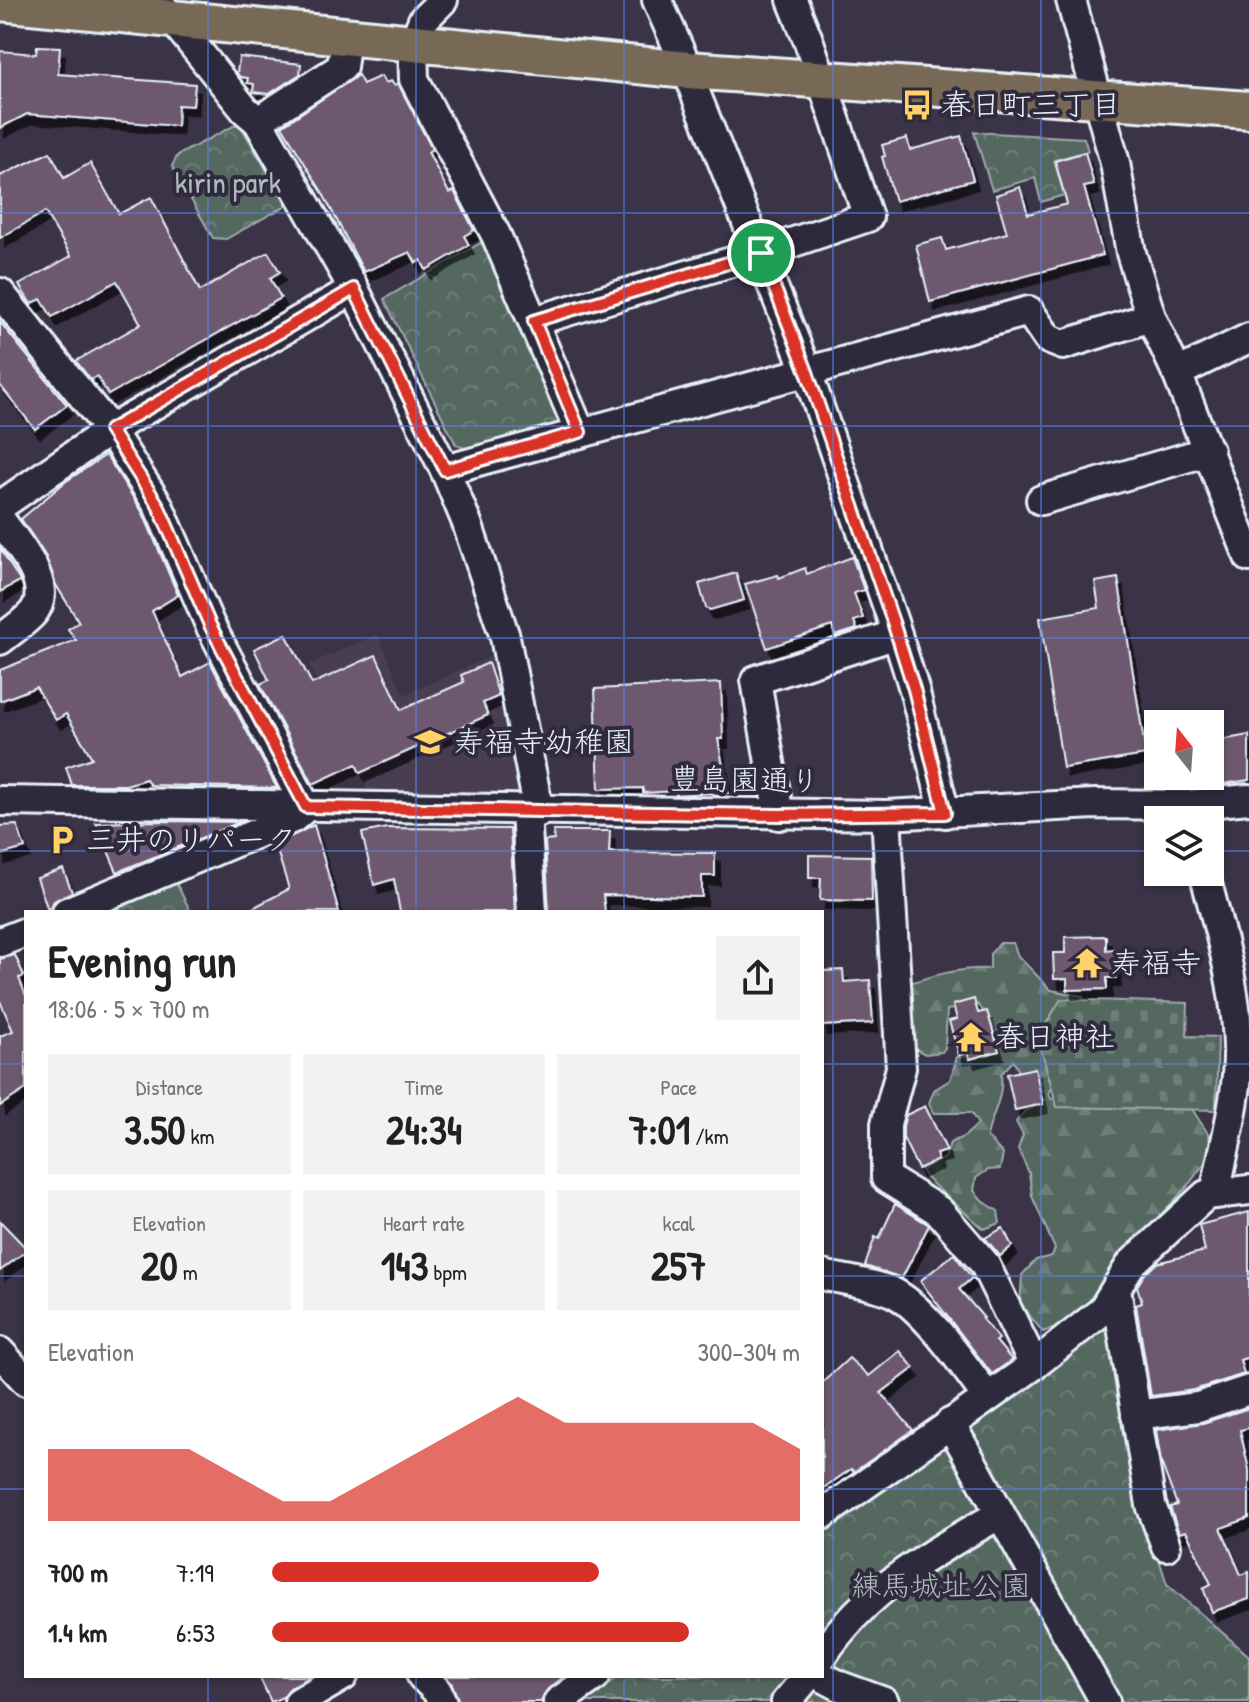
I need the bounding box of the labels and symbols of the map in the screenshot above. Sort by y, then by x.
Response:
place label: 春日町三丁目 [941,84,1121,124]
bus stop icon: 春日町三丁目 [900,88,934,122]
park label: kirin park [175,162,281,202]
pin [727,219,795,287]
north arrow [1144,710,1224,790]
place label: 寿福寺幼稚園 [454,721,634,761]
school or university icon: 寿福寺幼稚園 [413,725,447,759]
street label: 豊島園通り [670,758,820,800]
place label: 三井のリパーク [86,819,296,859]
parking icon: 三井のリパーク [45,823,79,857]
place label: 寿福寺 [1111,942,1201,982]
temple icon: 寿福寺 [1070,946,1104,980]
place label: 春日神社 [995,1016,1115,1056]
temple icon: 春日神社 [954,1020,988,1054]
park label: 練馬城址公園 [851,1565,1031,1605]

